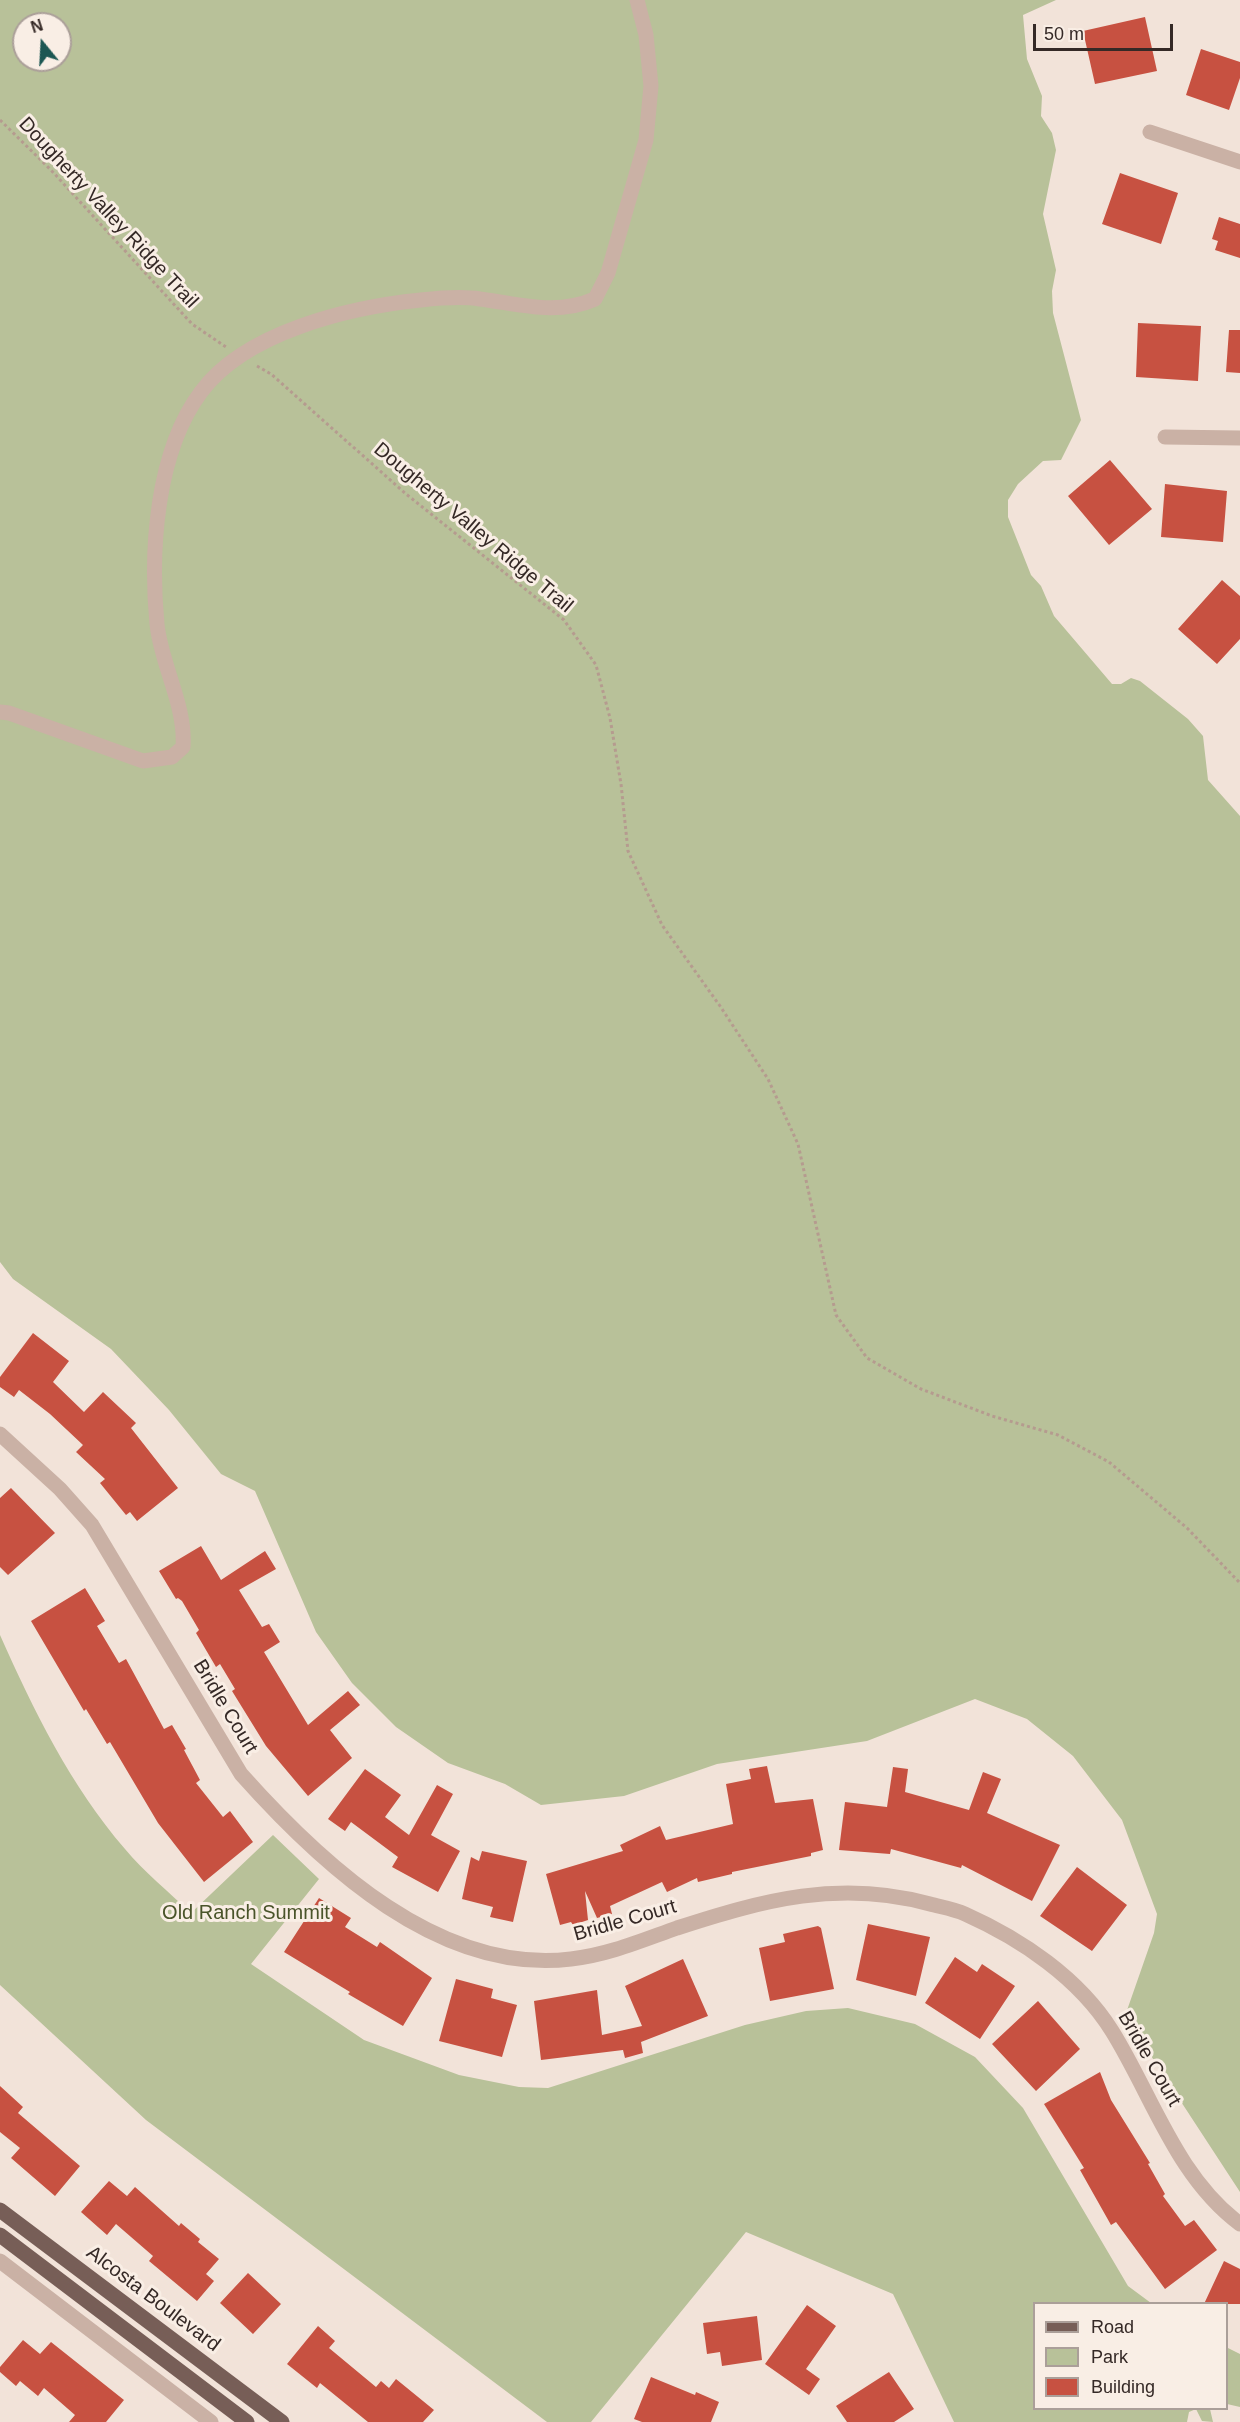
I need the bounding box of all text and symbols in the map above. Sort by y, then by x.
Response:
north arrow [12,12,72,72]
scale bar [1036,12,1176,50]
text: N [29,16,45,36]
text: 50 m [1044,24,1084,44]
street label: Dougherty Valley Ridge Trail [13,113,203,313]
street label: Dougherty Valley Ridge Trail [369,438,577,618]
street label: Bridle Court [188,1656,262,1758]
street label: Bridle Court [571,1895,679,1947]
park label: Old Ranch Summit [162,1901,330,1925]
street label: Bridle Court [1112,2007,1186,2111]
street label: Alcosta Boulevard [81,2241,225,2357]
legend [1033,2302,1228,2410]
text: Road [1091,2317,1134,2337]
text: Park [1091,2347,1128,2367]
text: Building [1091,2377,1155,2397]

